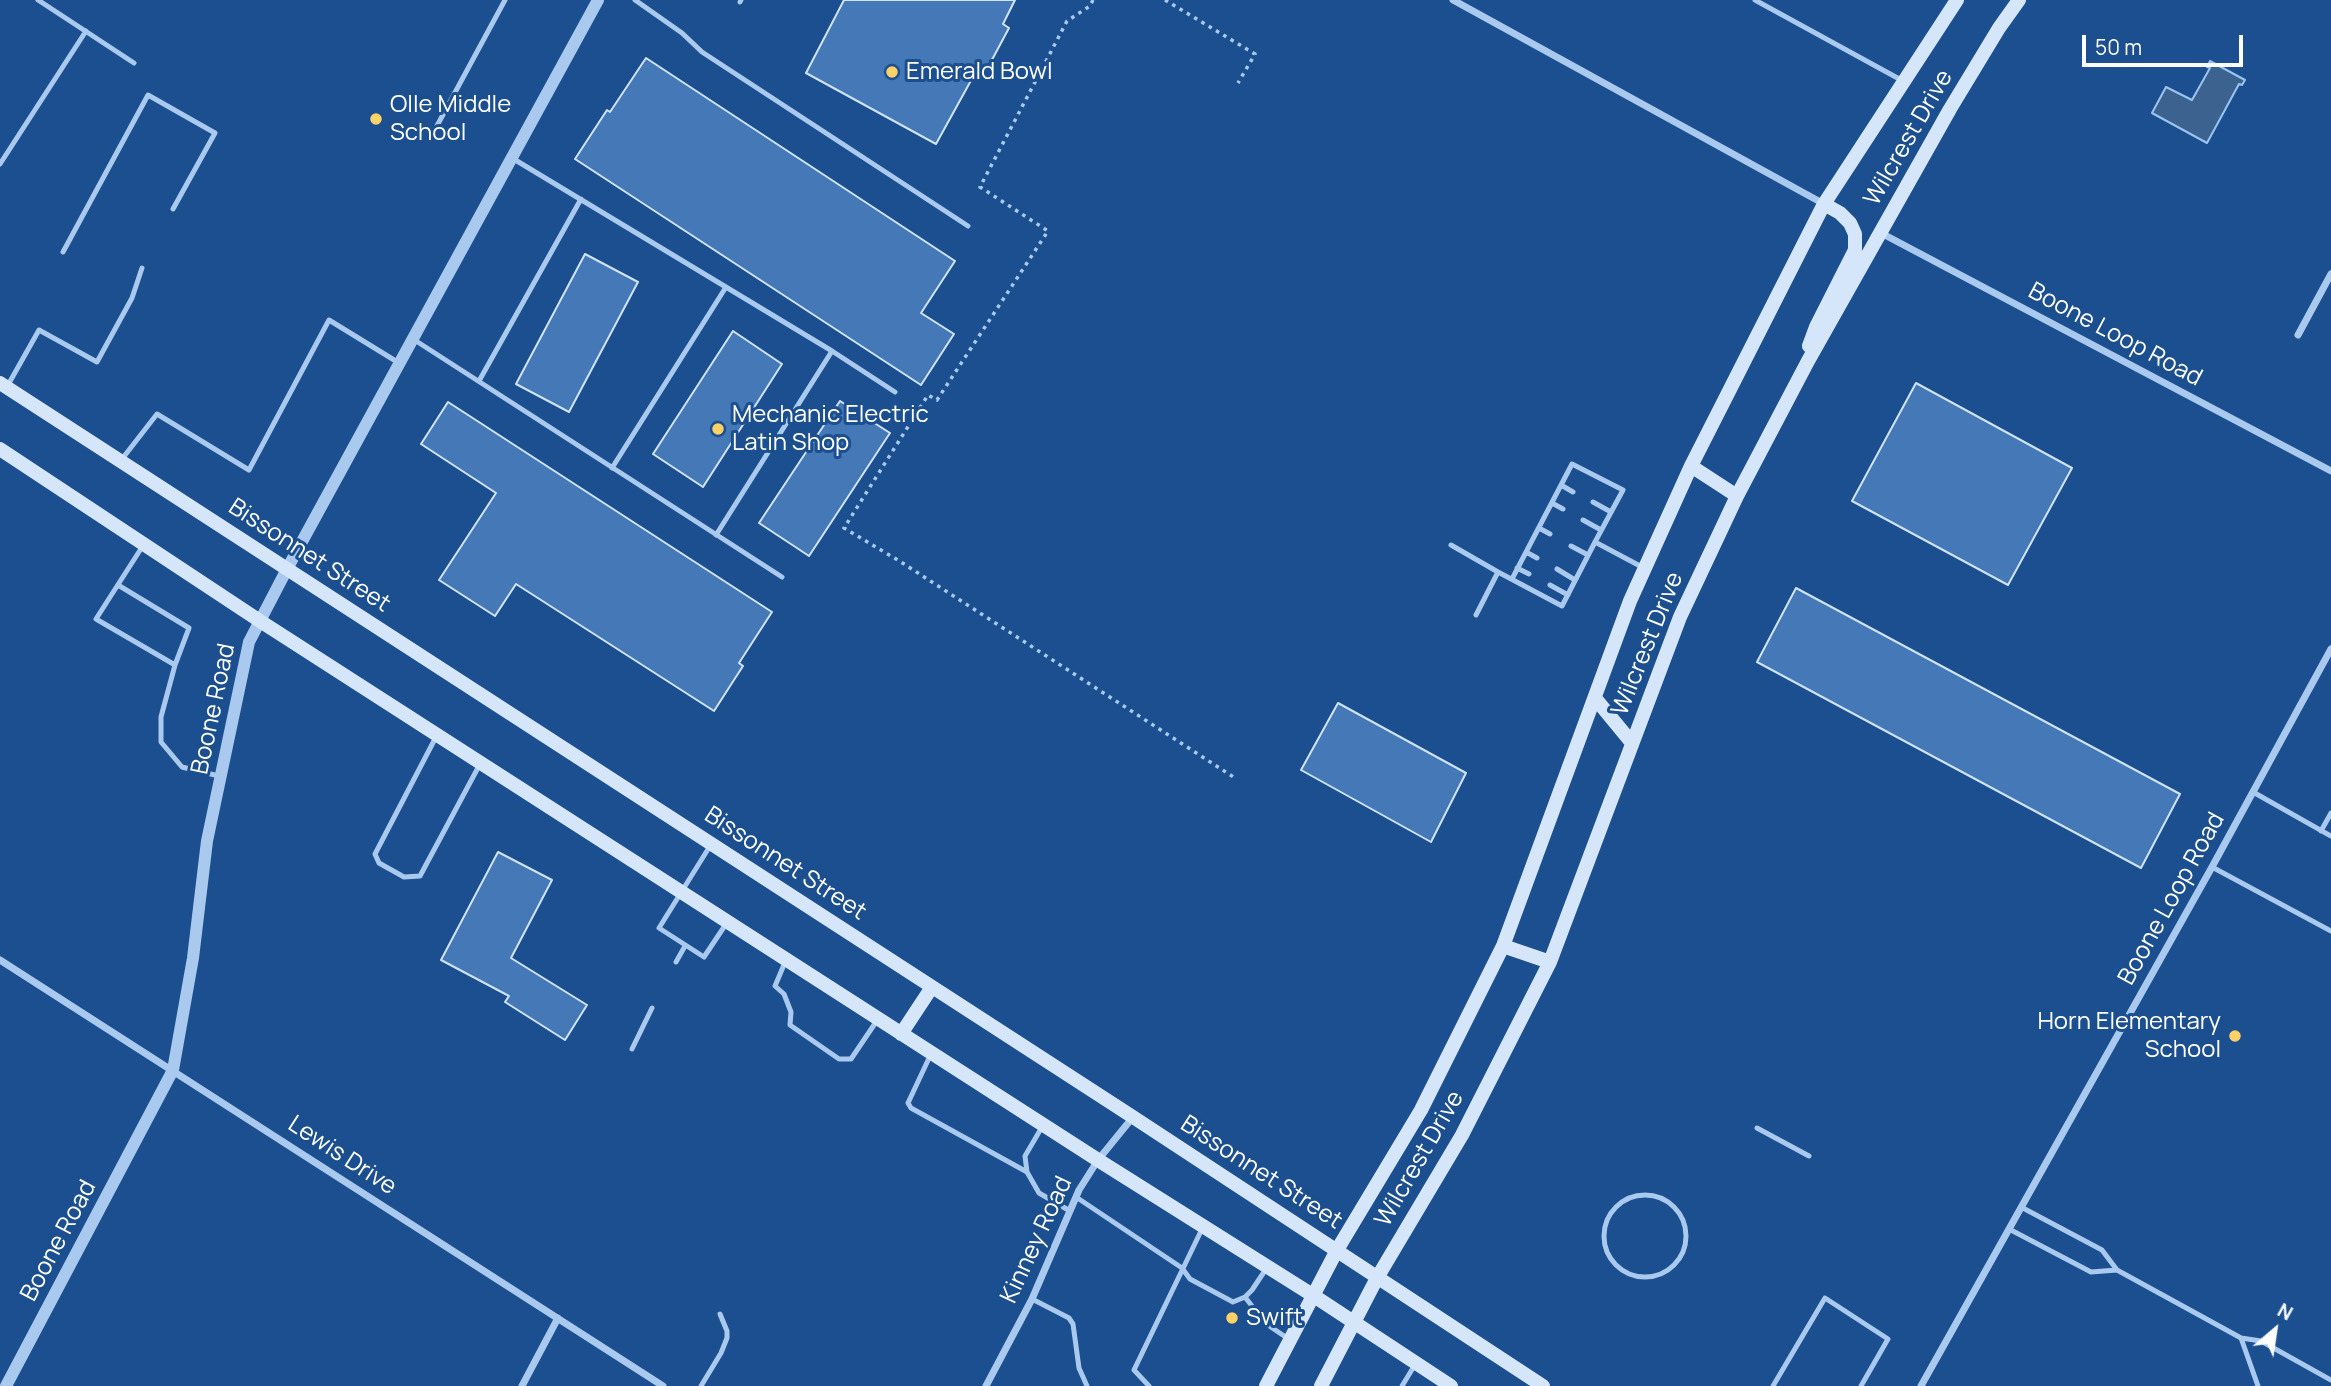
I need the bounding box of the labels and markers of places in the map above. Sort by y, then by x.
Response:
place label: Emerald Bowl [906,58,1053,86]
marker: Emerald Bowl [884,64,900,80]
place label: Olle Middle School [390,91,511,147]
marker: Olle Middle School [368,111,384,127]
place label: Mechanic Electric Latin Shop [732,401,929,457]
marker: Mechanic Electric Latin Shop [710,421,726,437]
place label: Horn Elementary School [2037,1008,2221,1064]
marker: Horn Elementary School [2227,1028,2243,1044]
place label: Swift [1246,1304,1303,1332]
marker: Swift [1224,1310,1240,1326]

